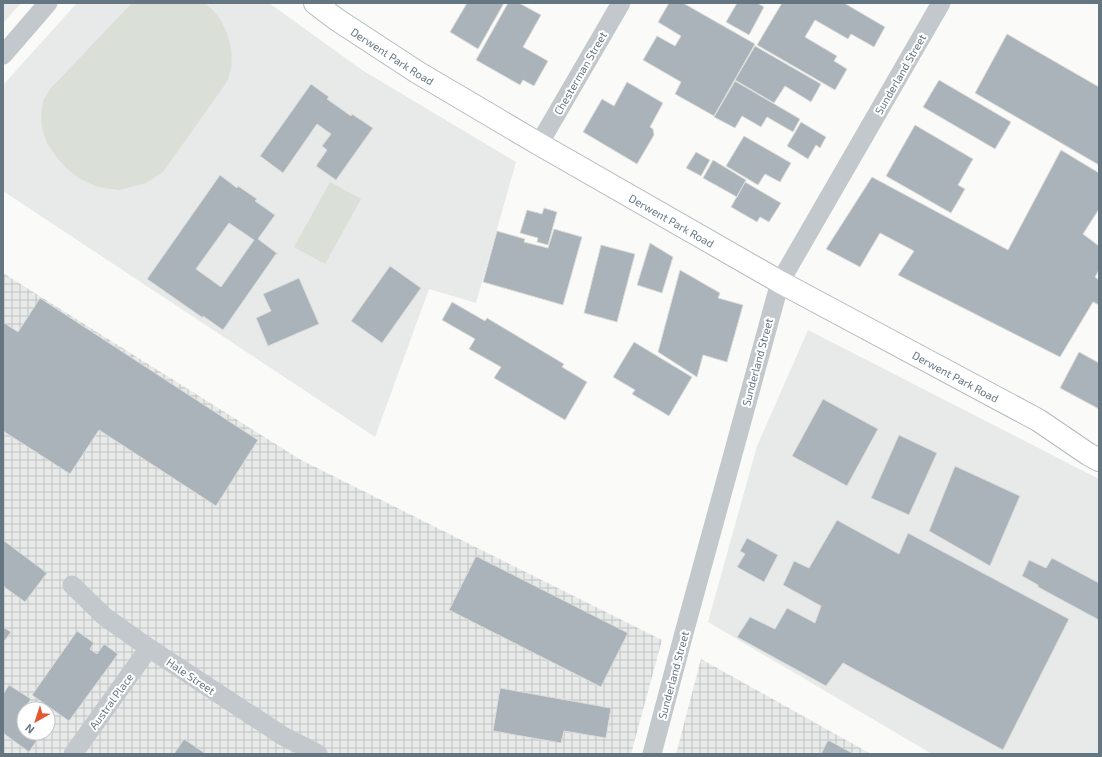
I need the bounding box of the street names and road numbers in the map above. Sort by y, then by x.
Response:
street label: Derwent Park Road [349,24,436,87]
street label: Chesterman Street [551,29,609,117]
street label: Sunderland Street [872,32,928,116]
street label: Derwent Park Road [627,191,717,250]
street label: Sunderland Street [739,317,775,407]
street label: Derwent Park Road [910,348,1001,404]
street label: Sunderland Street [655,630,691,720]
street label: Hale Street [164,655,218,697]
street label: Austral Place [86,670,136,731]

